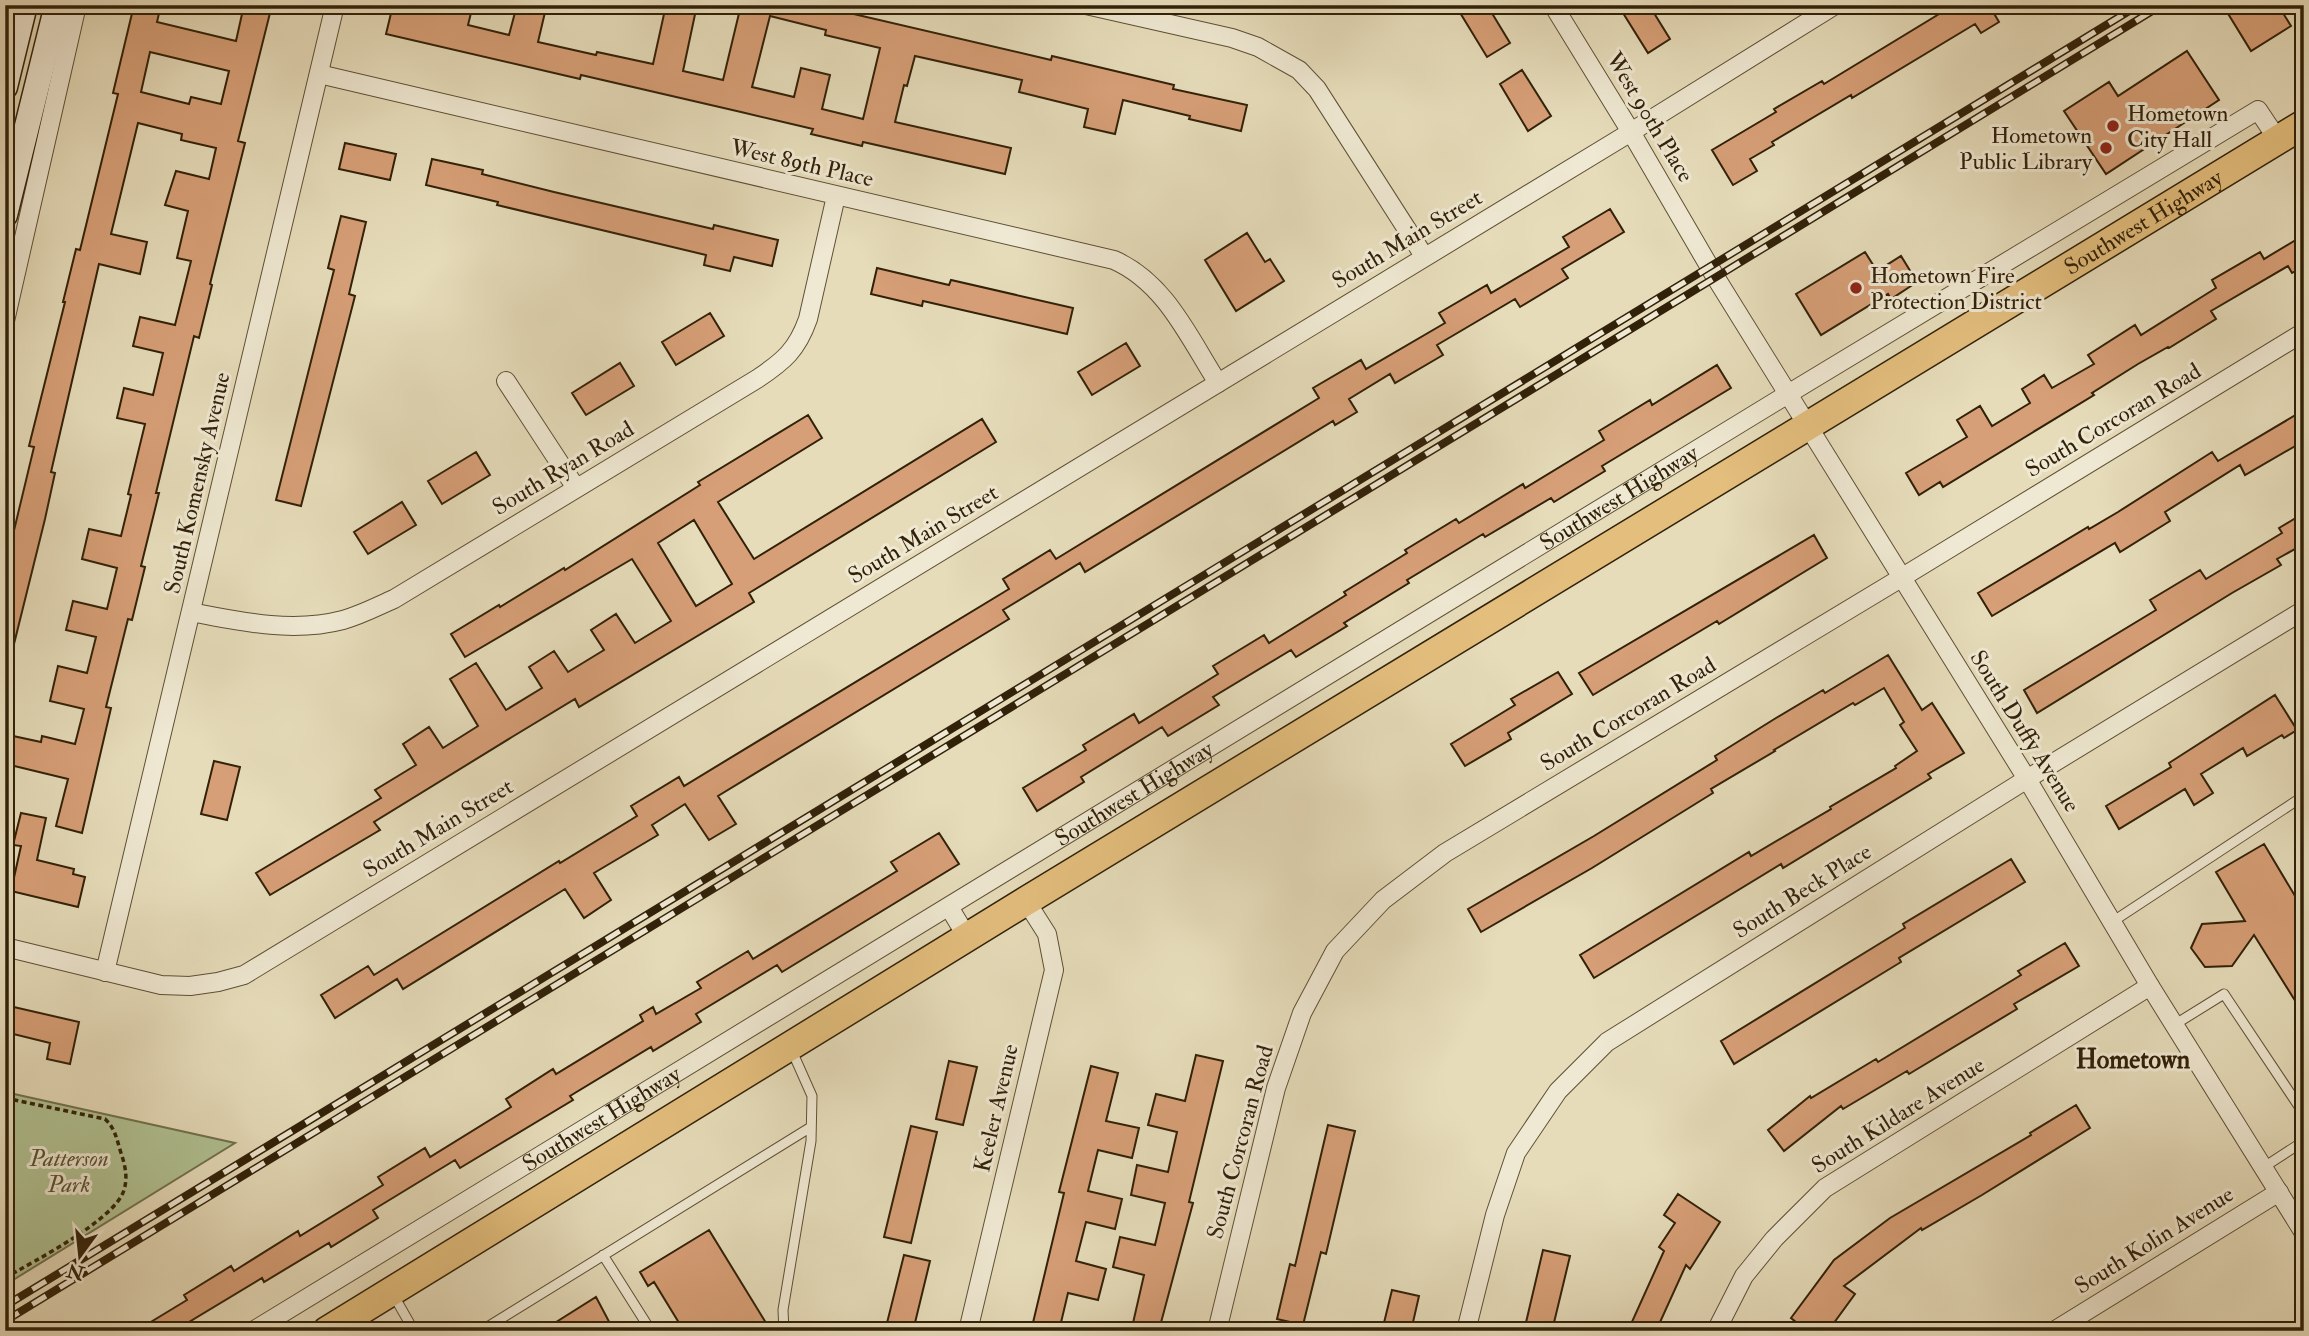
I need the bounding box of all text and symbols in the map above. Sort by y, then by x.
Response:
street label: West 90th Place [1599,46,1700,188]
place label: Hometown City Hall [2127,99,2228,154]
marker: Hometown City Hall [2105,118,2121,134]
place label: Hometown Public Library [1959,121,2093,176]
street label: West 89th Place [727,132,877,194]
marker: Hometown Public Library [2098,140,2114,156]
street label: Southwest Highway [2058,162,2228,281]
street label: South Main Street [1327,183,1487,295]
place label: Hometown Fire Protection District [1870,261,2042,316]
marker: Hometown Fire Protection District [1848,280,1864,296]
street label: South Corcoran Road [2020,356,2206,484]
street label: South Komensky Avenue [157,369,237,597]
street label: South Ryan Road [487,414,639,522]
street label: Southwest Highway [1534,438,1704,557]
street label: South Main Street [843,478,1003,590]
street label: South Duffy Avenue [1964,645,2087,818]
street label: South Corcoran Road [1535,650,1721,778]
street label: Southwest Highway [1049,733,1219,853]
street label: South Main Street [358,772,518,884]
street label: South Beck Place [1727,837,1877,945]
street label: Keeler Avenue [967,1041,1025,1175]
street label: South Corcoran Road [1200,1042,1280,1242]
district label: Hometown [2076,1044,2191,1076]
street label: South Kildare Avenue [1806,1050,1990,1180]
street label: Southwest Highway [517,1059,687,1178]
park label: Patterson Park [28,1144,109,1199]
street label: South Kolin Avenue [2069,1179,2239,1301]
north arrow [46,1220,116,1290]
text: N [64,1257,88,1286]

